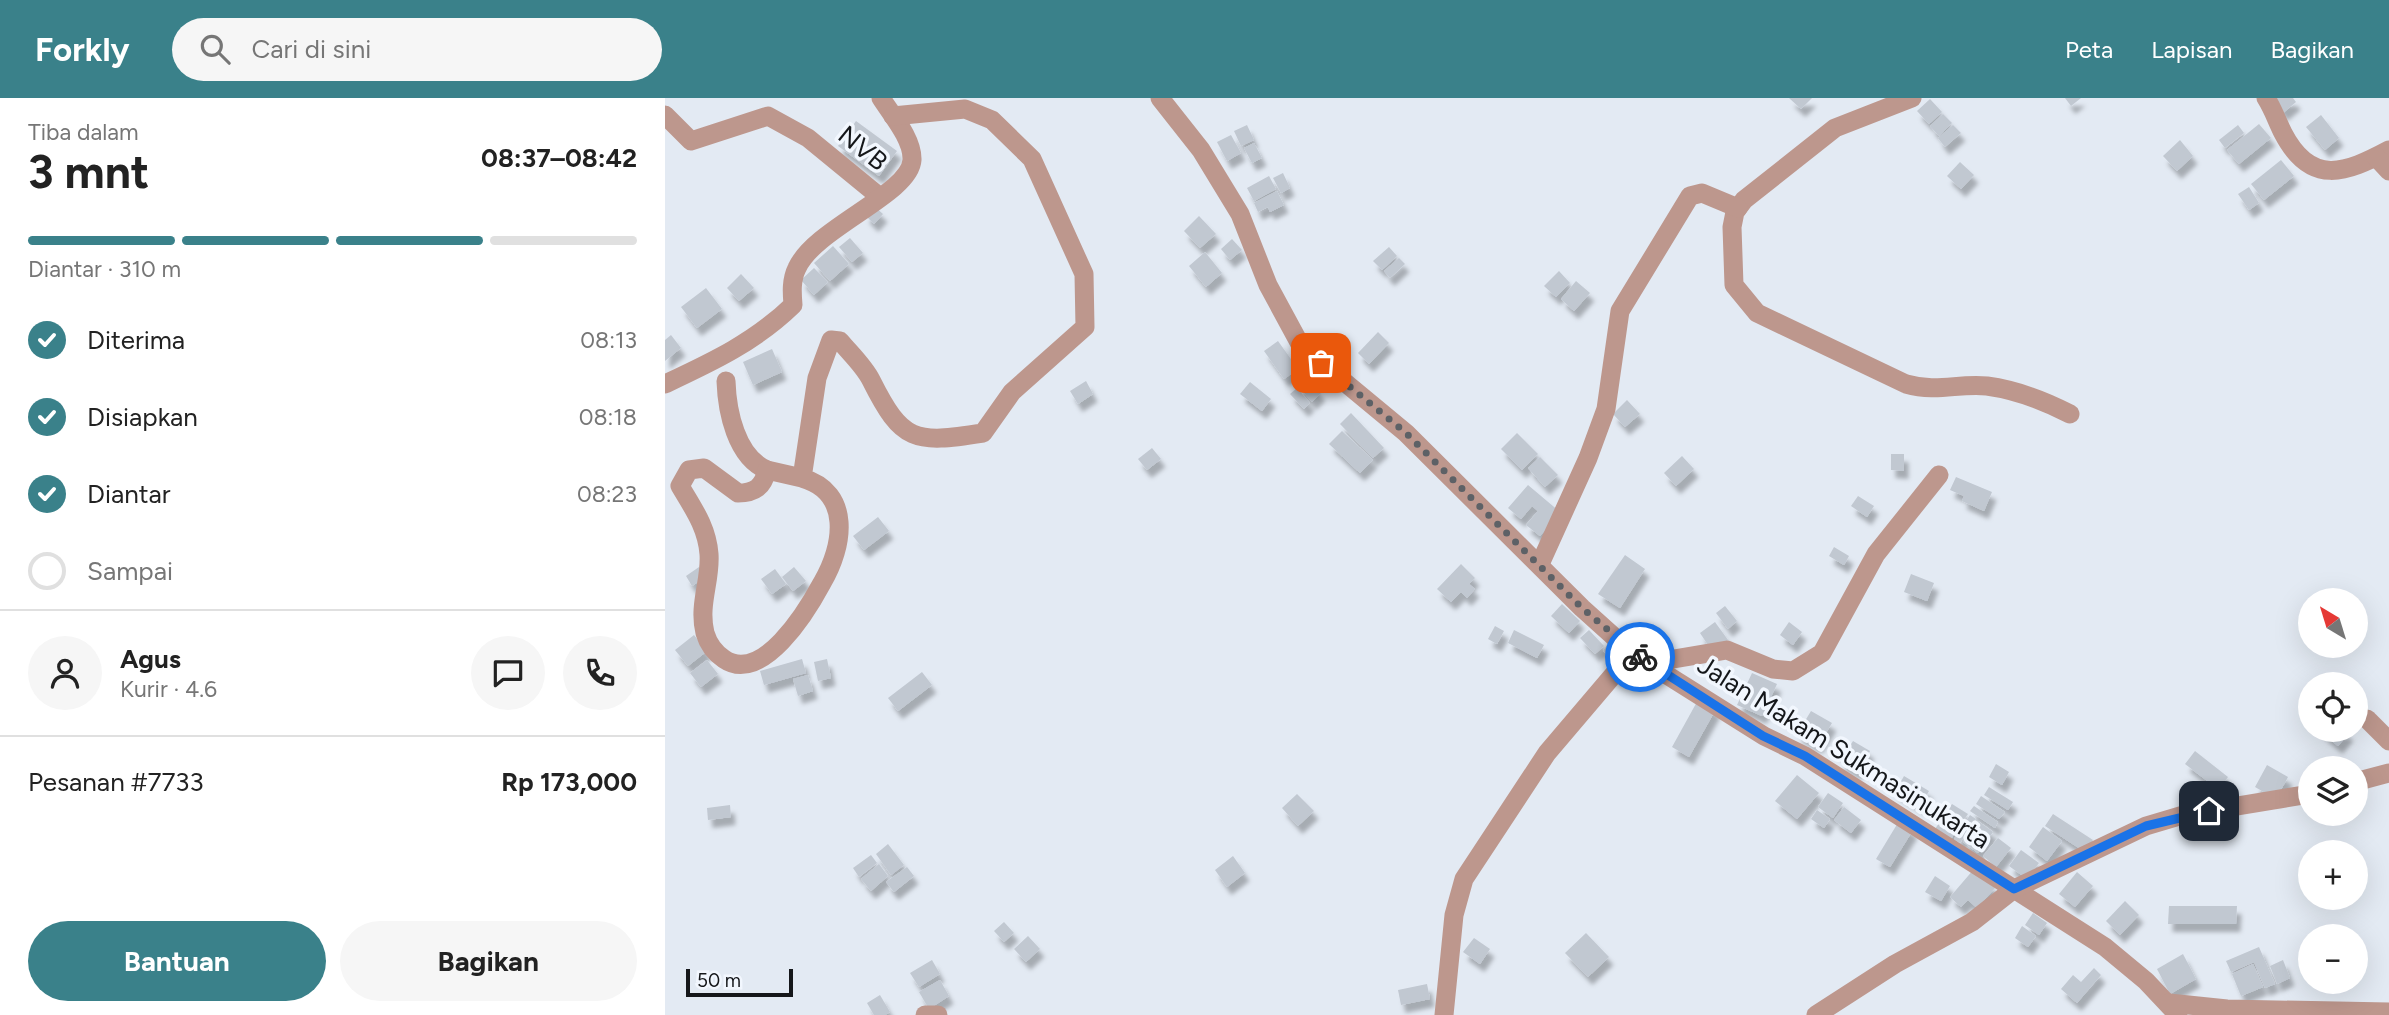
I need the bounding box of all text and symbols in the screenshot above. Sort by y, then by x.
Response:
search box [172,18,662,81]
text: Forkly [35,30,130,69]
icon: search [196,30,234,68]
text: Cari di sini [252,33,371,65]
text: Peta [2065,35,2113,64]
text: Lapisan [2151,35,2232,64]
text: Bagikan [2270,35,2354,64]
text: Tiba dalam [28,118,139,146]
street label: NVB [832,119,894,177]
text: 08:37–08:42 [481,142,637,174]
text: 3 mnt [28,144,149,200]
text: Diantar · 310 m [28,255,181,283]
icon: check [28,321,66,359]
text: Diterima [87,324,185,356]
text: 08:13 [580,326,637,354]
pin [1291,333,1351,393]
icon: bag [1302,344,1340,382]
icon: check [28,398,66,436]
text: Disiapkan [87,401,198,433]
text: 08:18 [579,403,637,431]
icon: check [28,475,66,513]
text: Diantar [87,478,171,510]
text: 08:23 [577,480,637,508]
text: Sampai [87,555,173,587]
north arrow [2298,588,2368,658]
map controls [2298,588,2368,994]
courier [1605,622,1675,692]
button: person [28,636,102,710]
button: chat [471,636,545,710]
button: phone [563,636,637,710]
icon: bike [1621,638,1659,676]
text: Agus [120,643,181,675]
street label: Jalan Makam Sukmasinukarta [1692,649,1996,855]
button: locate [2298,672,2368,742]
text: Kurir · 4.6 [120,675,217,703]
button: layers [2298,756,2368,826]
text: Pesanan #7733 [28,766,204,798]
text: Rp 173,000 [501,766,637,798]
pin [2179,781,2239,841]
icon: home [2190,792,2228,830]
button: + [2298,840,2368,910]
button: Bantuan [28,921,326,1001]
button: Bagikan [340,921,637,1001]
button: − [2298,924,2368,994]
scale bar [686,966,793,998]
text: 50 m [697,969,741,992]

